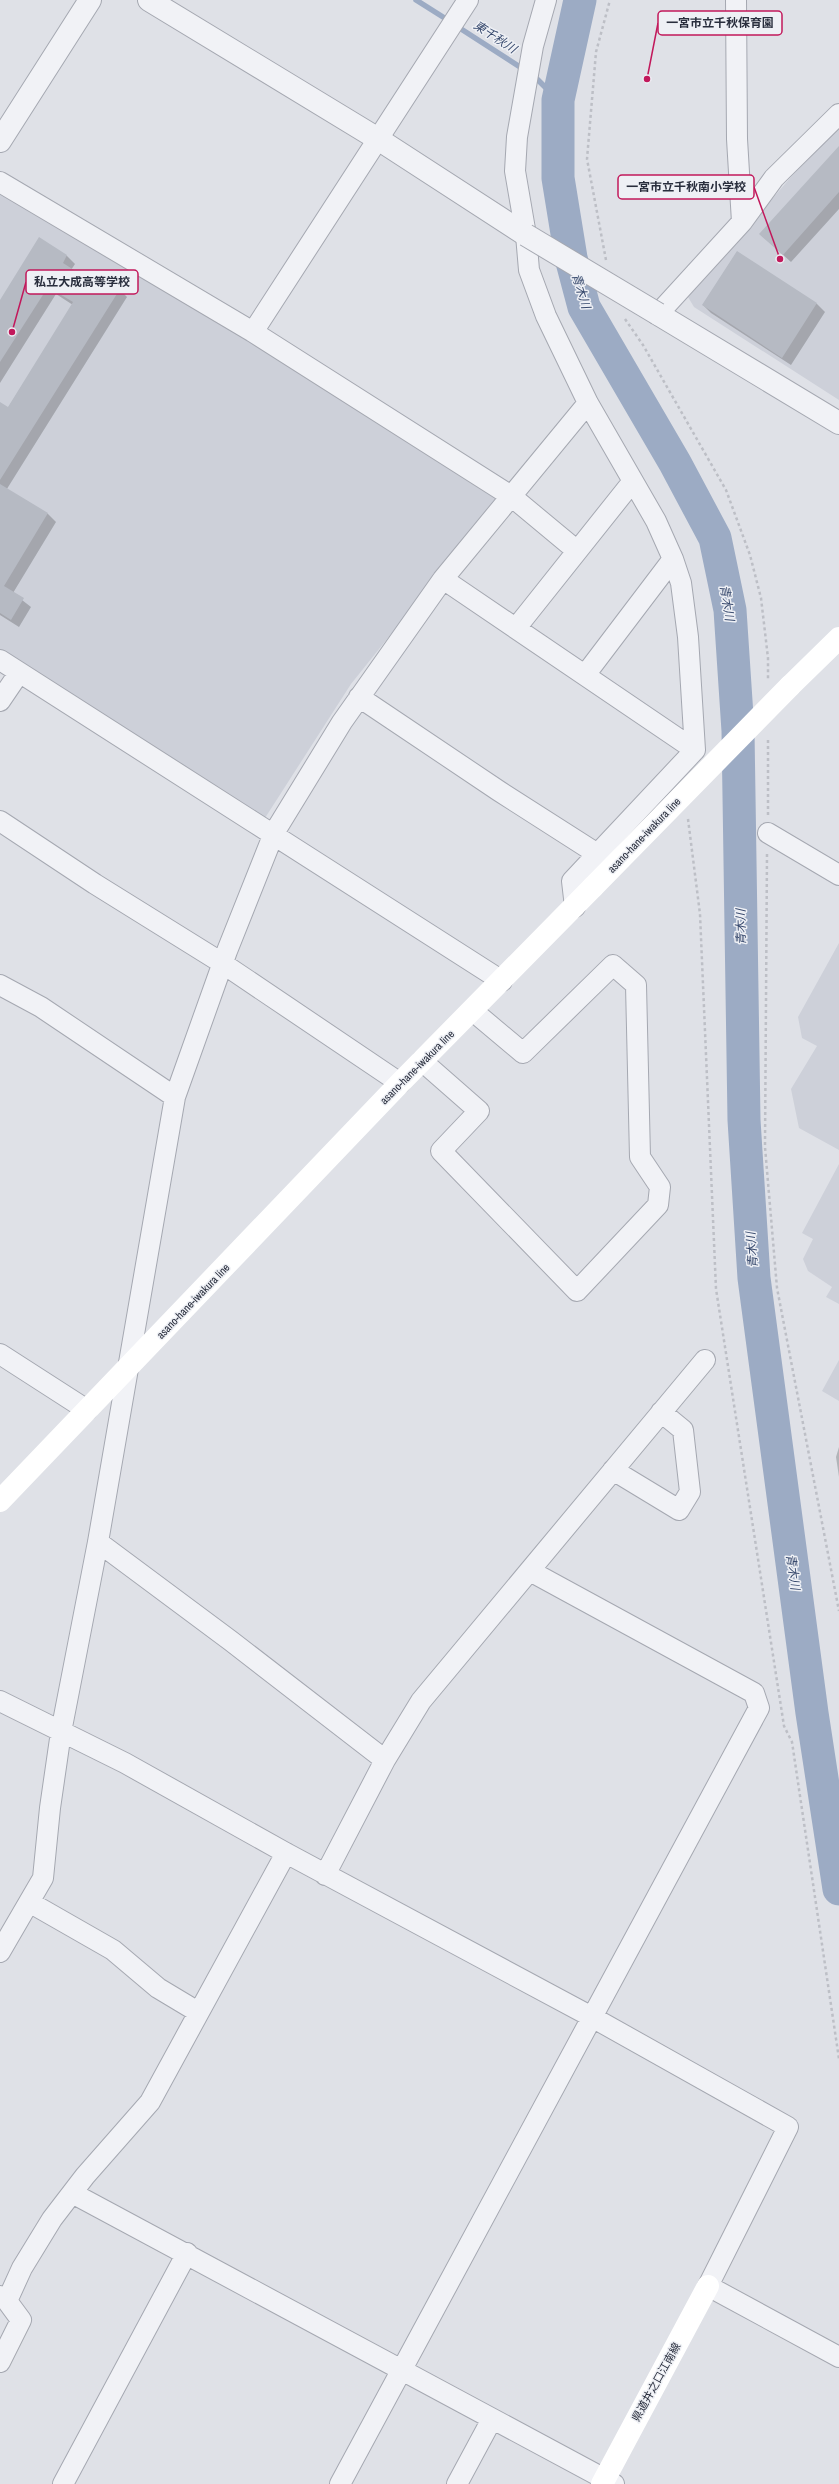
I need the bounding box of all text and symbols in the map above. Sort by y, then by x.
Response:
callout: 一宮市立千秋保育園 [658,11,782,35]
text: 一宮市立千秋保育園 [666,15,774,31]
water label: 東千秋川 [471,17,521,58]
callout: 一宮市立千秋南小学校 [618,175,754,199]
text: 一宮市立千秋南小学校 [626,179,746,195]
callout: 私立大成高等学校 [26,270,138,294]
water label: 青木川 [568,271,594,312]
text: 私立大成高等学校 [34,274,130,290]
water label: 青木川 [716,584,738,624]
street label: asano-hane-iwakura line [604,794,684,876]
water label: 青木川 [733,907,749,945]
street label: asano-hane-iwakura line [377,1027,457,1107]
water label: 青木川 [743,1229,761,1269]
street label: asano-hane-iwakura line [153,1260,233,1342]
water label: 青木川 [783,1553,804,1593]
street label: 県道井之口江南線 [629,2340,683,2424]

